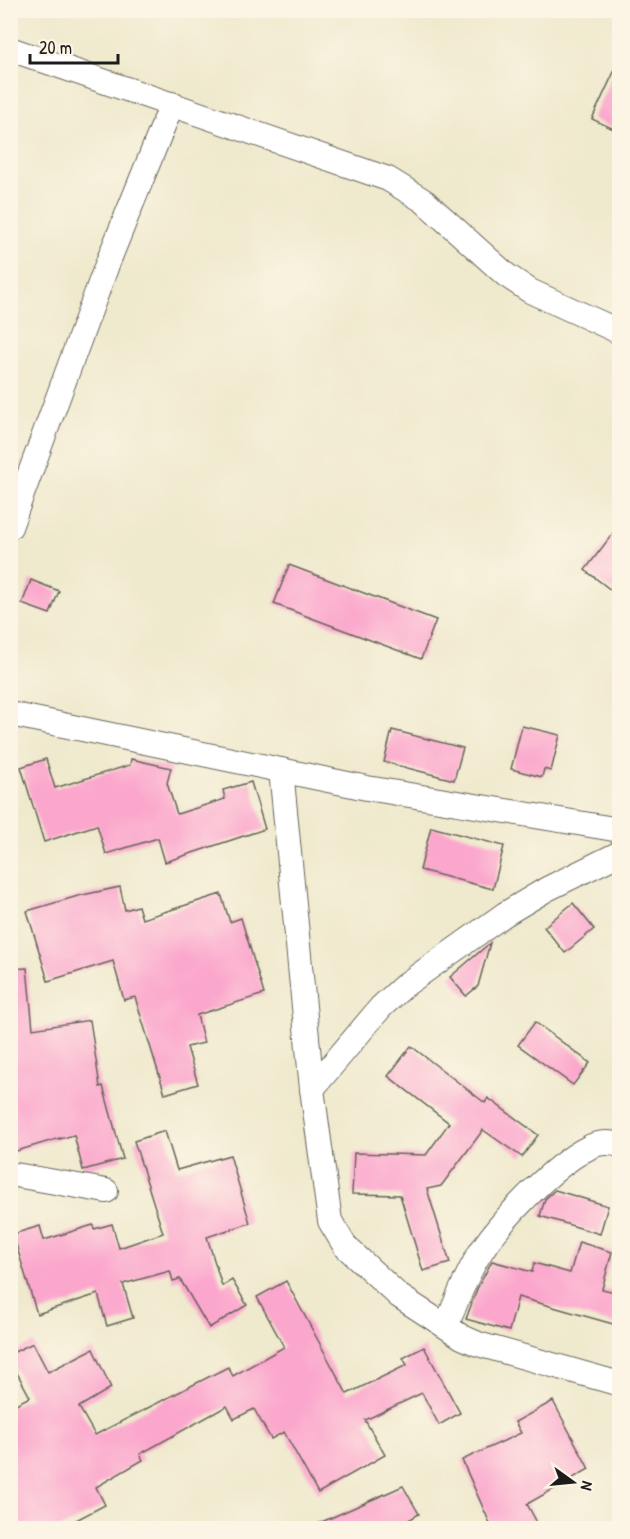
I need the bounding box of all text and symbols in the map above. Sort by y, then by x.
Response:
scale bar [30,27,118,65]
text: 20 m [39,35,72,60]
north arrow [543,1452,603,1512]
text: N [576,1479,599,1493]

